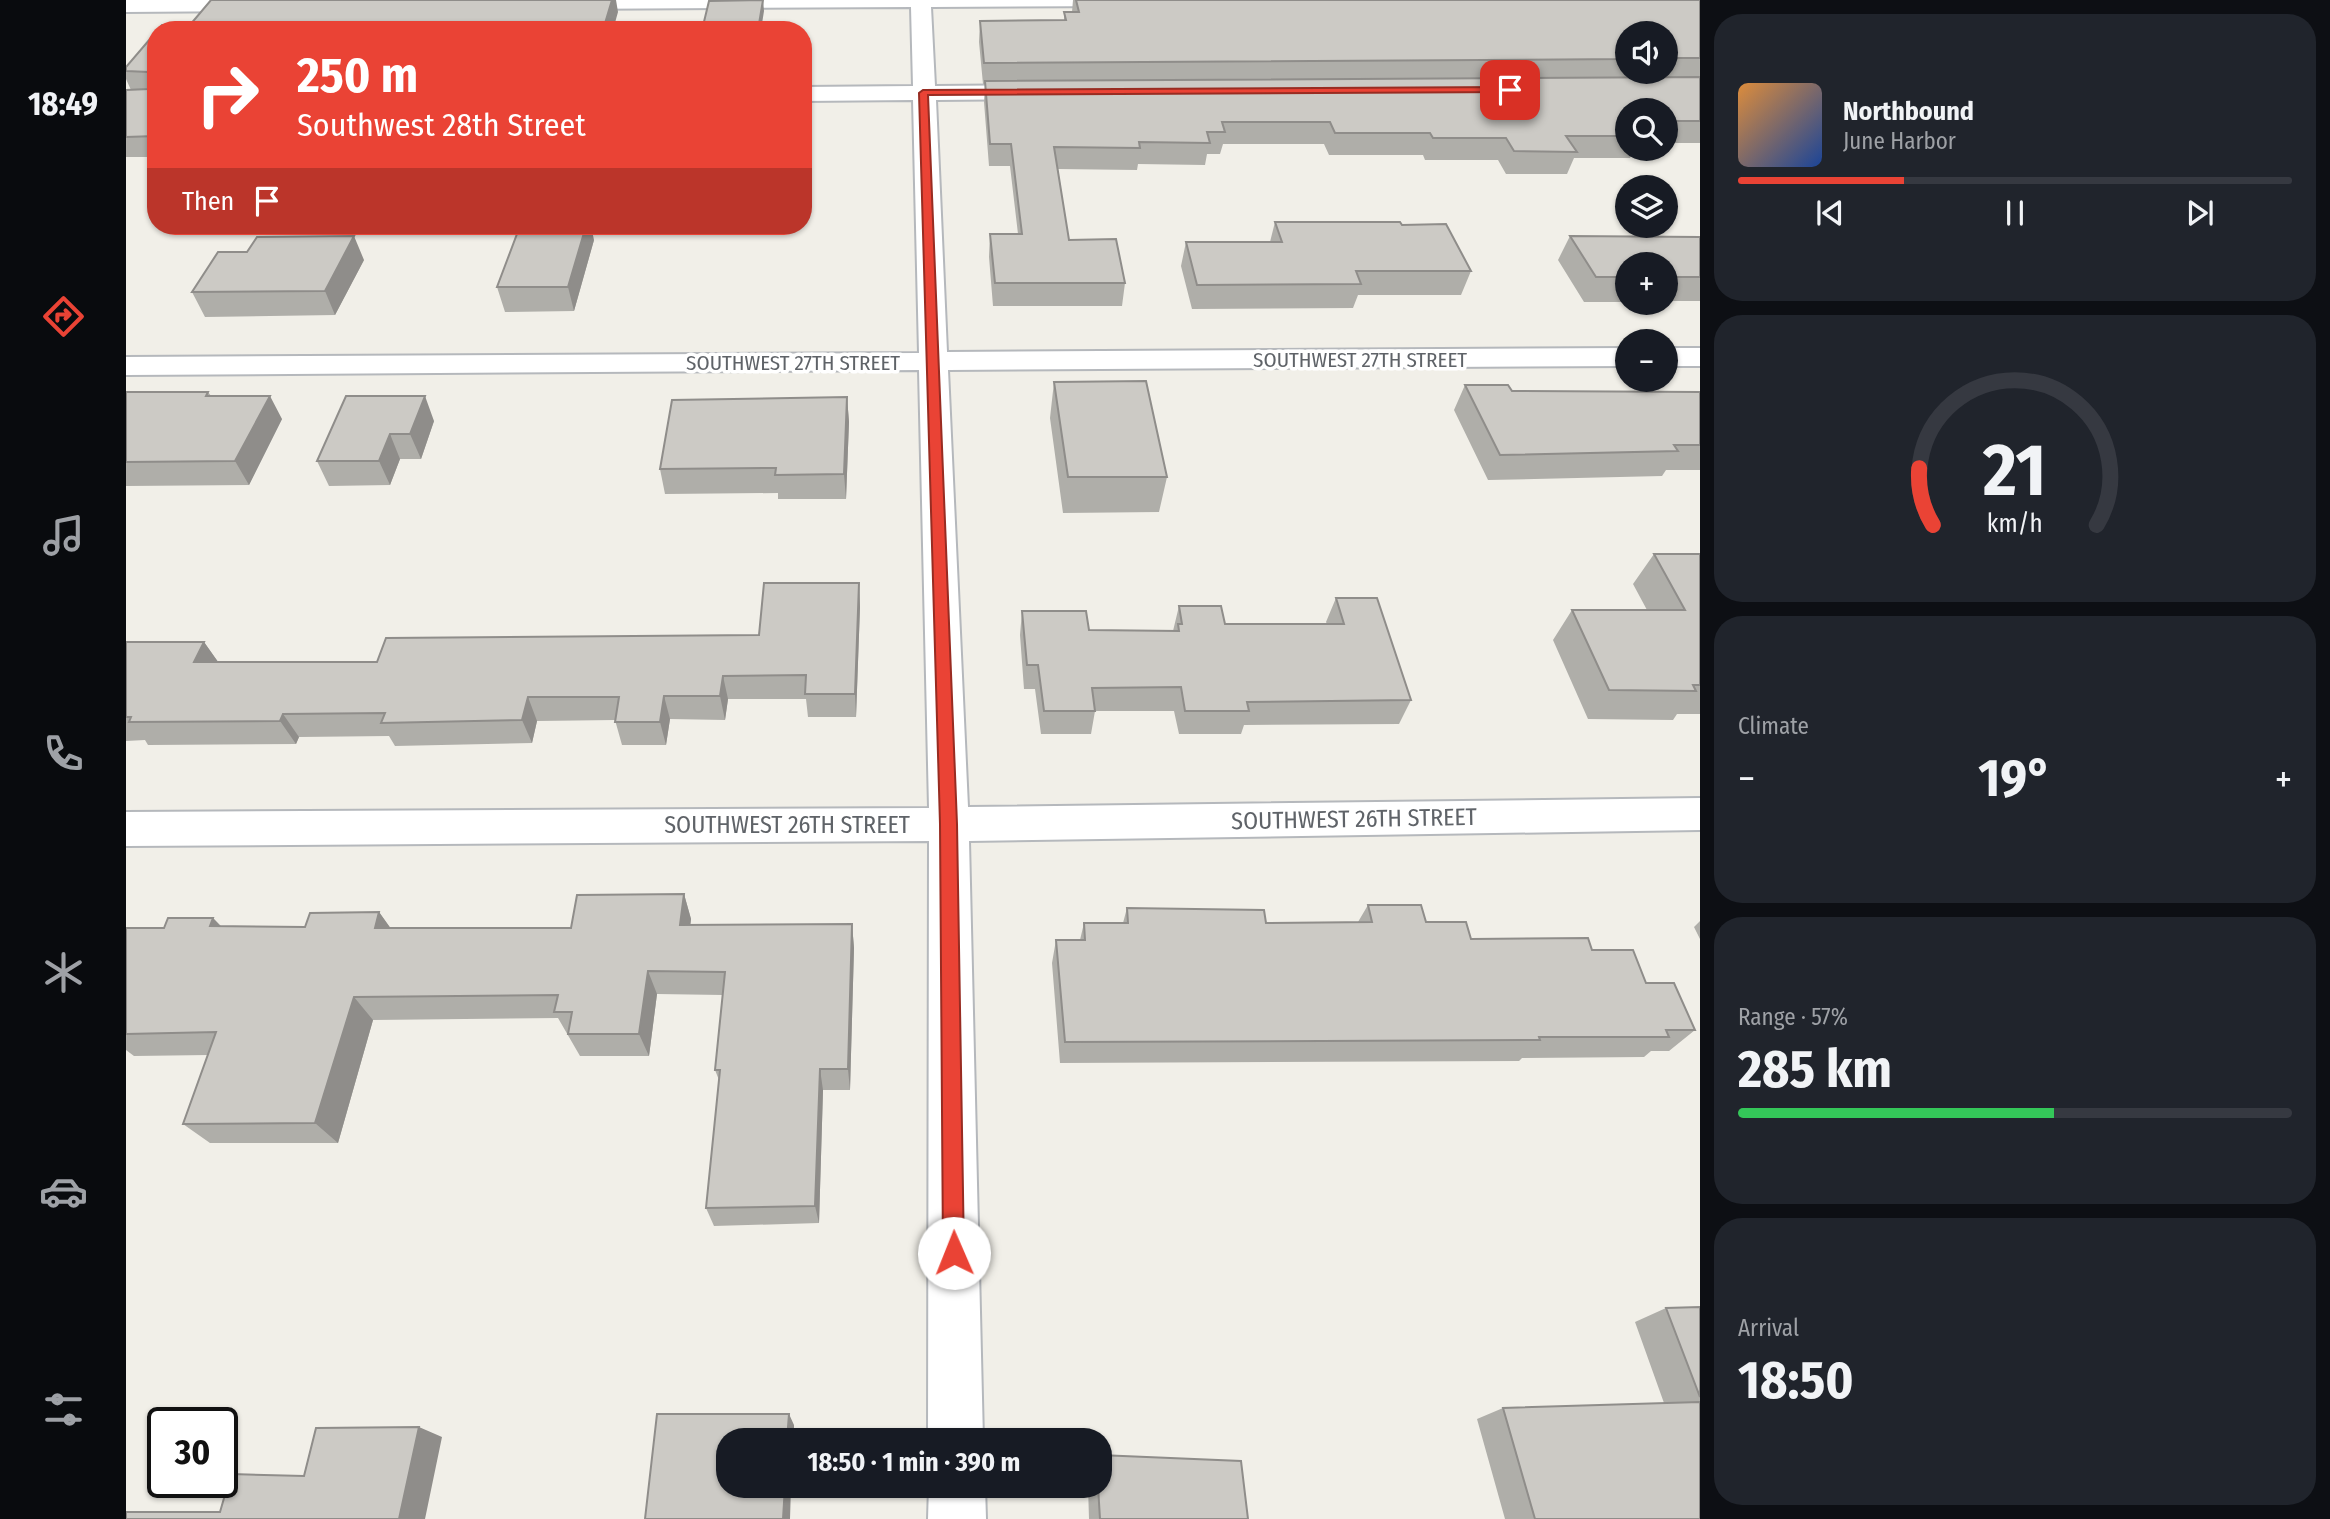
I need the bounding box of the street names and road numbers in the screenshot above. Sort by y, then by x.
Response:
street label: SOUTHWEST 27TH STREET [1253,347,1467,373]
street label: SOUTHWEST 27TH STREET [686,350,900,376]
street label: SOUTHWEST 26TH STREET [1231,803,1477,835]
street label: SOUTHWEST 26TH STREET [664,811,910,839]

